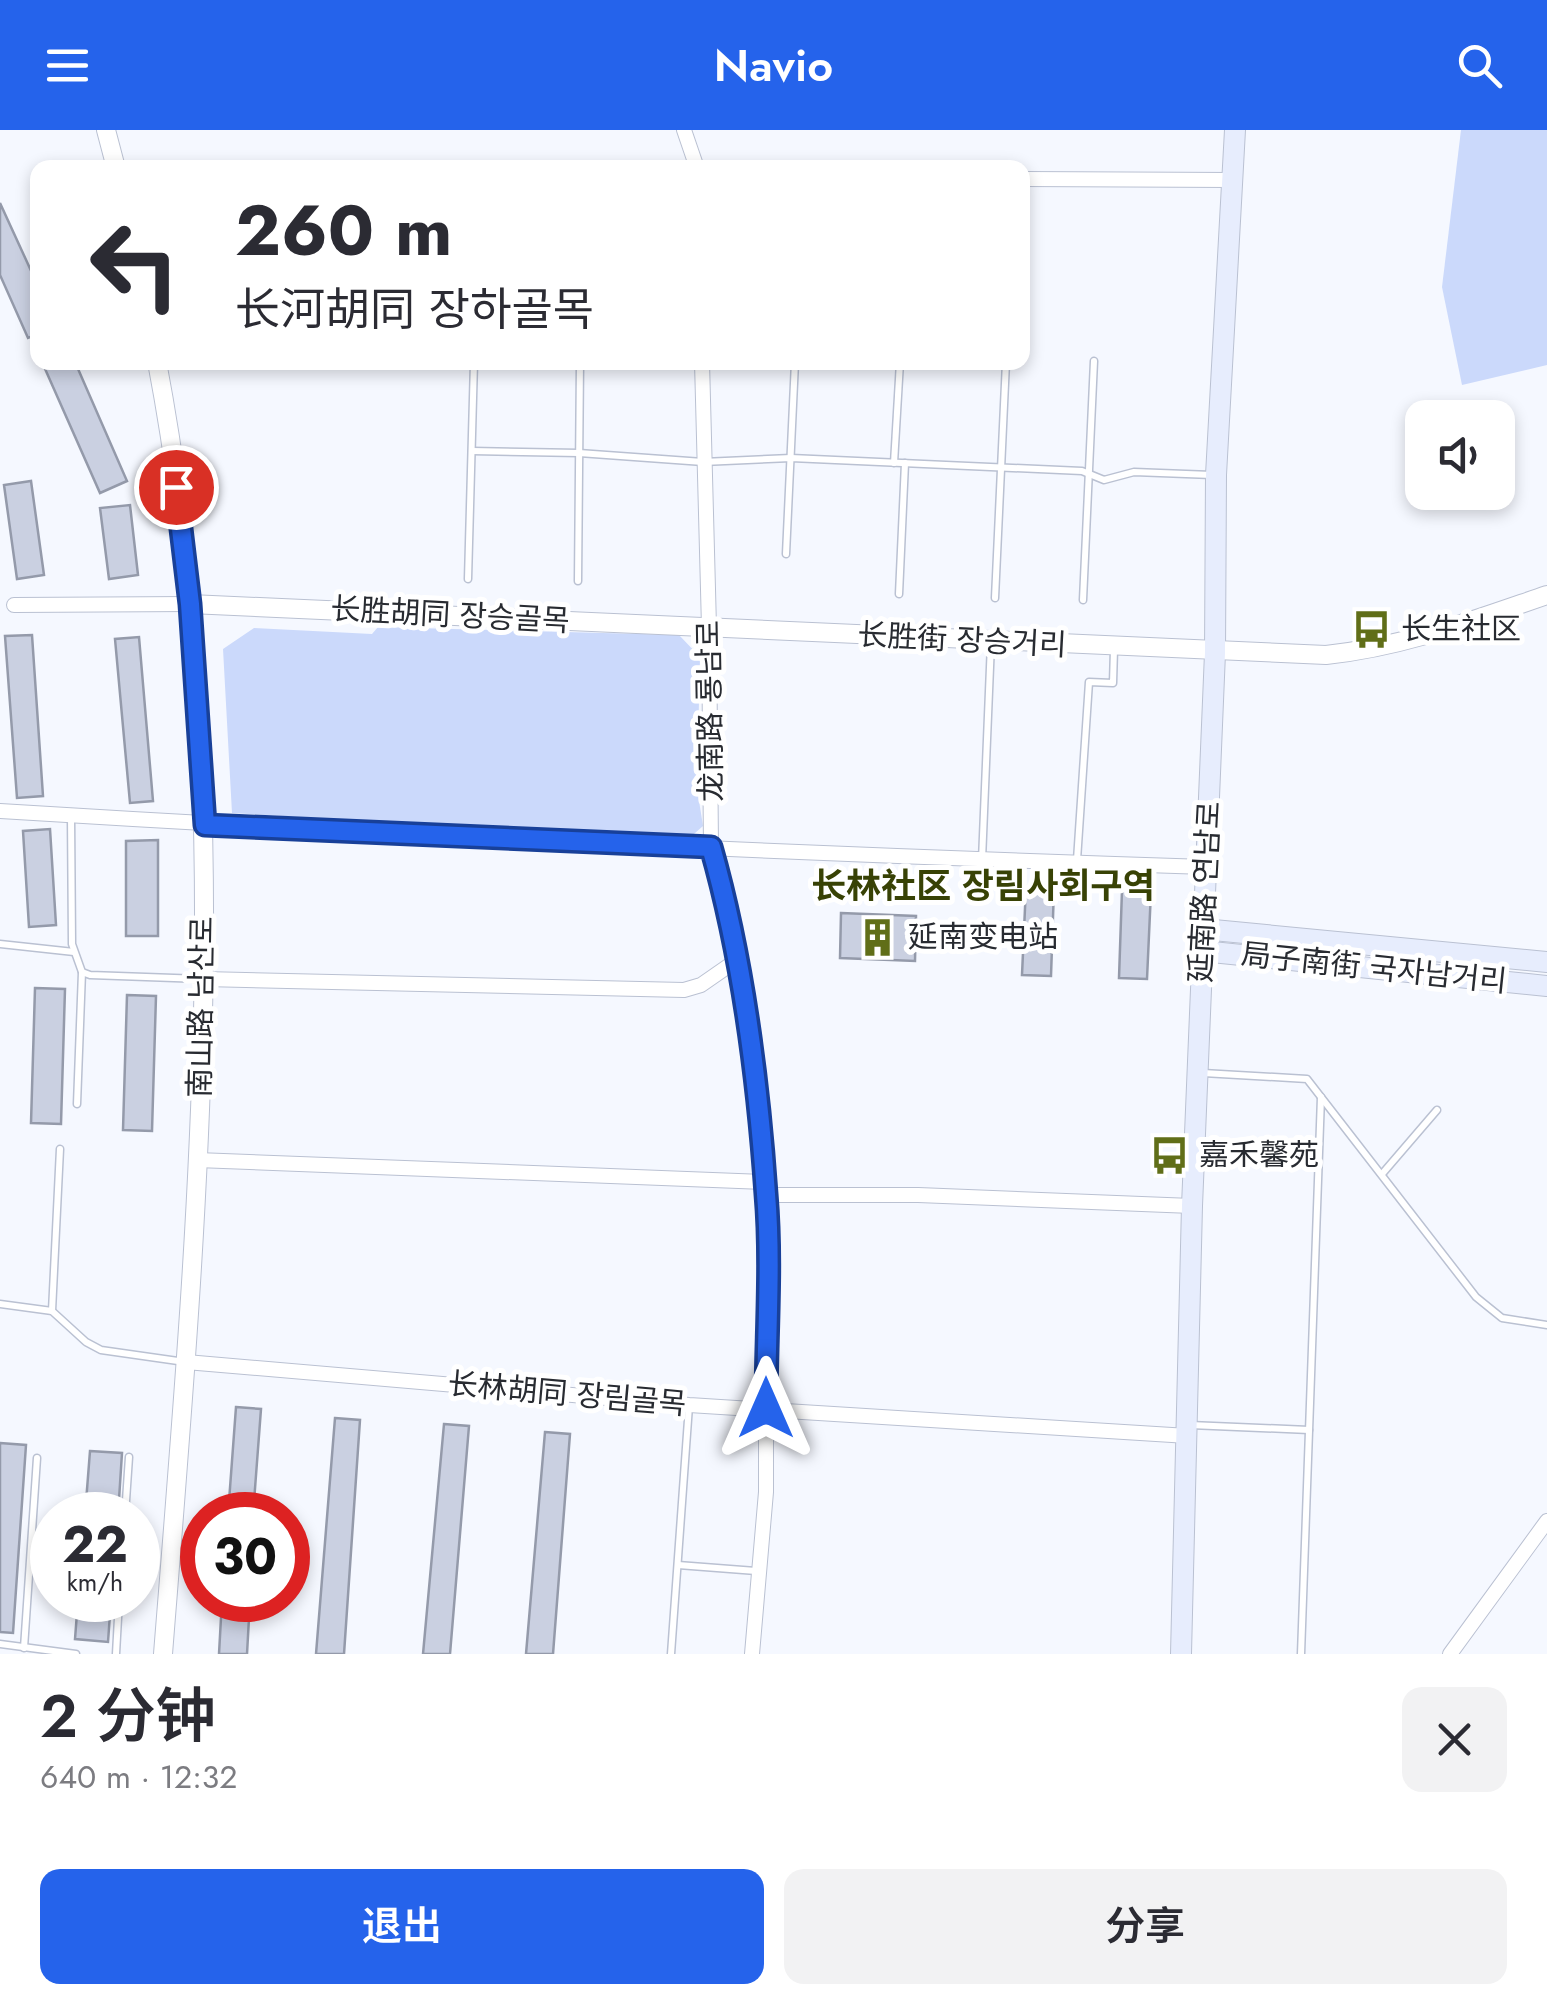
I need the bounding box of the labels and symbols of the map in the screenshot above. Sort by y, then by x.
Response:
pin [134,445,219,530]
street label: 长胜胡同 장승골목 [329,587,571,642]
place label: 长生社区 [1401,607,1521,650]
bus stop icon: 长生社区 [1350,608,1392,650]
street label: 长胜街 장승거리 [856,613,1068,666]
street label: 龙南路 룡남로 [686,620,733,802]
street label: 延南路 연남로 [1178,800,1231,984]
district label: 长林社区 장림사회구역 [811,861,1155,911]
place label: 延南变电站 [908,915,1058,958]
street label: 南山路 남산로 [177,916,224,1098]
building icon: 延南变电站 [857,916,899,958]
street label: 局子南街 국자남거리 [1239,932,1509,1003]
place label: 嘉禾馨苑 [1199,1133,1319,1176]
bus stop icon: 嘉禾馨苑 [1148,1134,1190,1176]
position arrow [714,1356,818,1460]
street label: 长林胡同 장림골목 [446,1362,688,1425]
speed limit sign: 30 [180,1492,310,1622]

